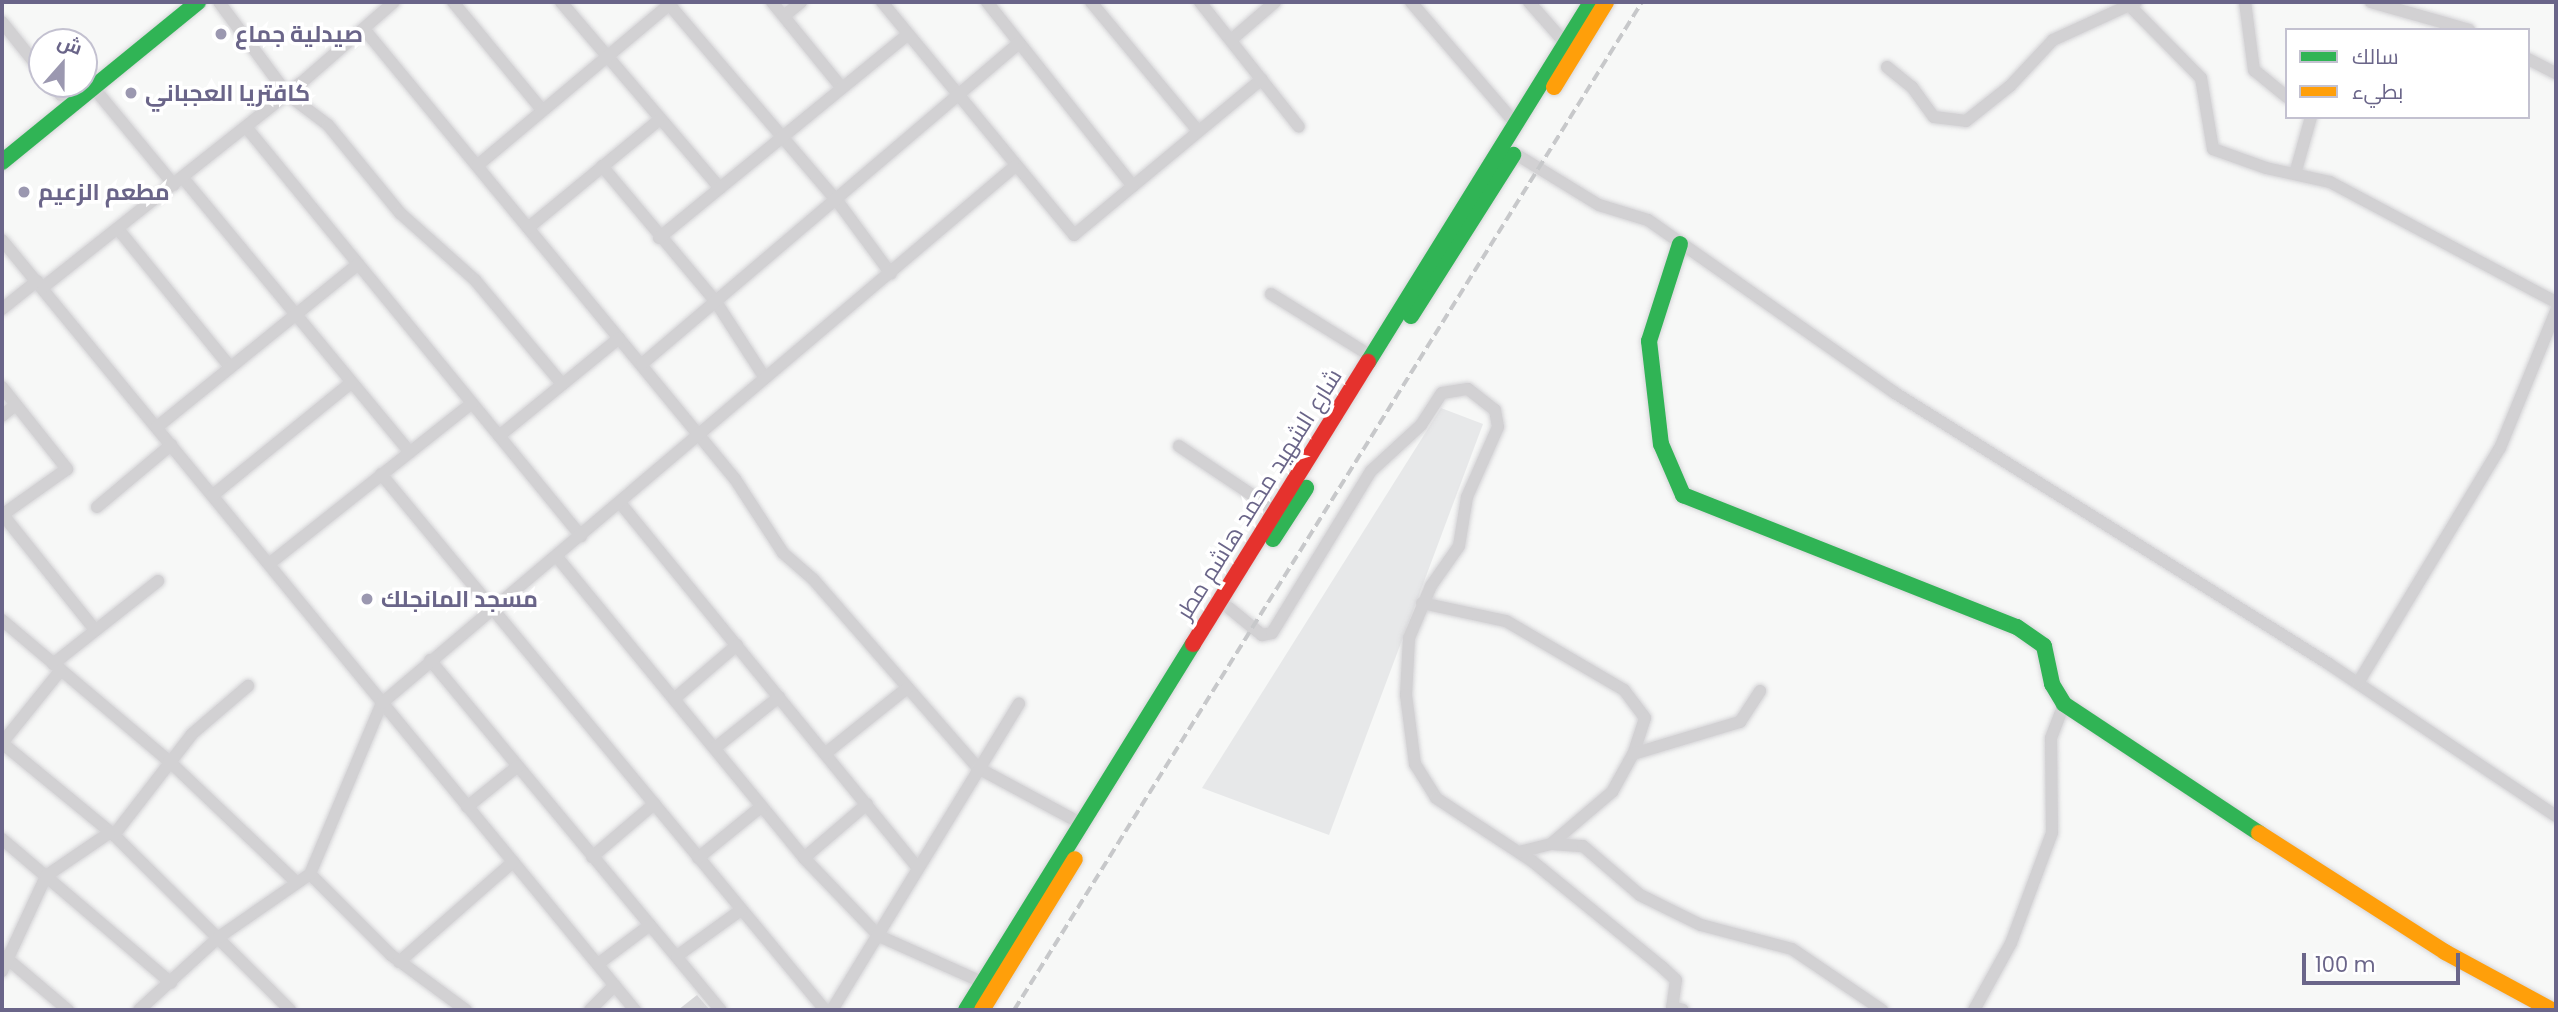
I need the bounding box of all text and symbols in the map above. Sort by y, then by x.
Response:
place label: صيدلية جماع [235,20,363,48]
marker: صيدلية جماع [213,26,229,42]
north arrow [28,28,98,98]
text: ش [54,28,86,62]
legend [2285,28,2530,119]
text: سالك [2352,42,2399,71]
text: بطيء [2352,77,2403,106]
place label: كافتريا العجباني [145,79,310,107]
marker: كافتريا العجباني [123,85,139,101]
place label: مطعم الزعيم [38,178,170,206]
marker: مطعم الزعيم [16,184,32,200]
street label: شارع الشهيد محمد هاشم مطر [1170,364,1348,624]
place label: مسجد المانجلك [381,585,538,613]
marker: مسجد المانجلك [359,591,375,607]
scale bar [2306,939,2464,983]
text: 100 m [2315,950,2375,979]

